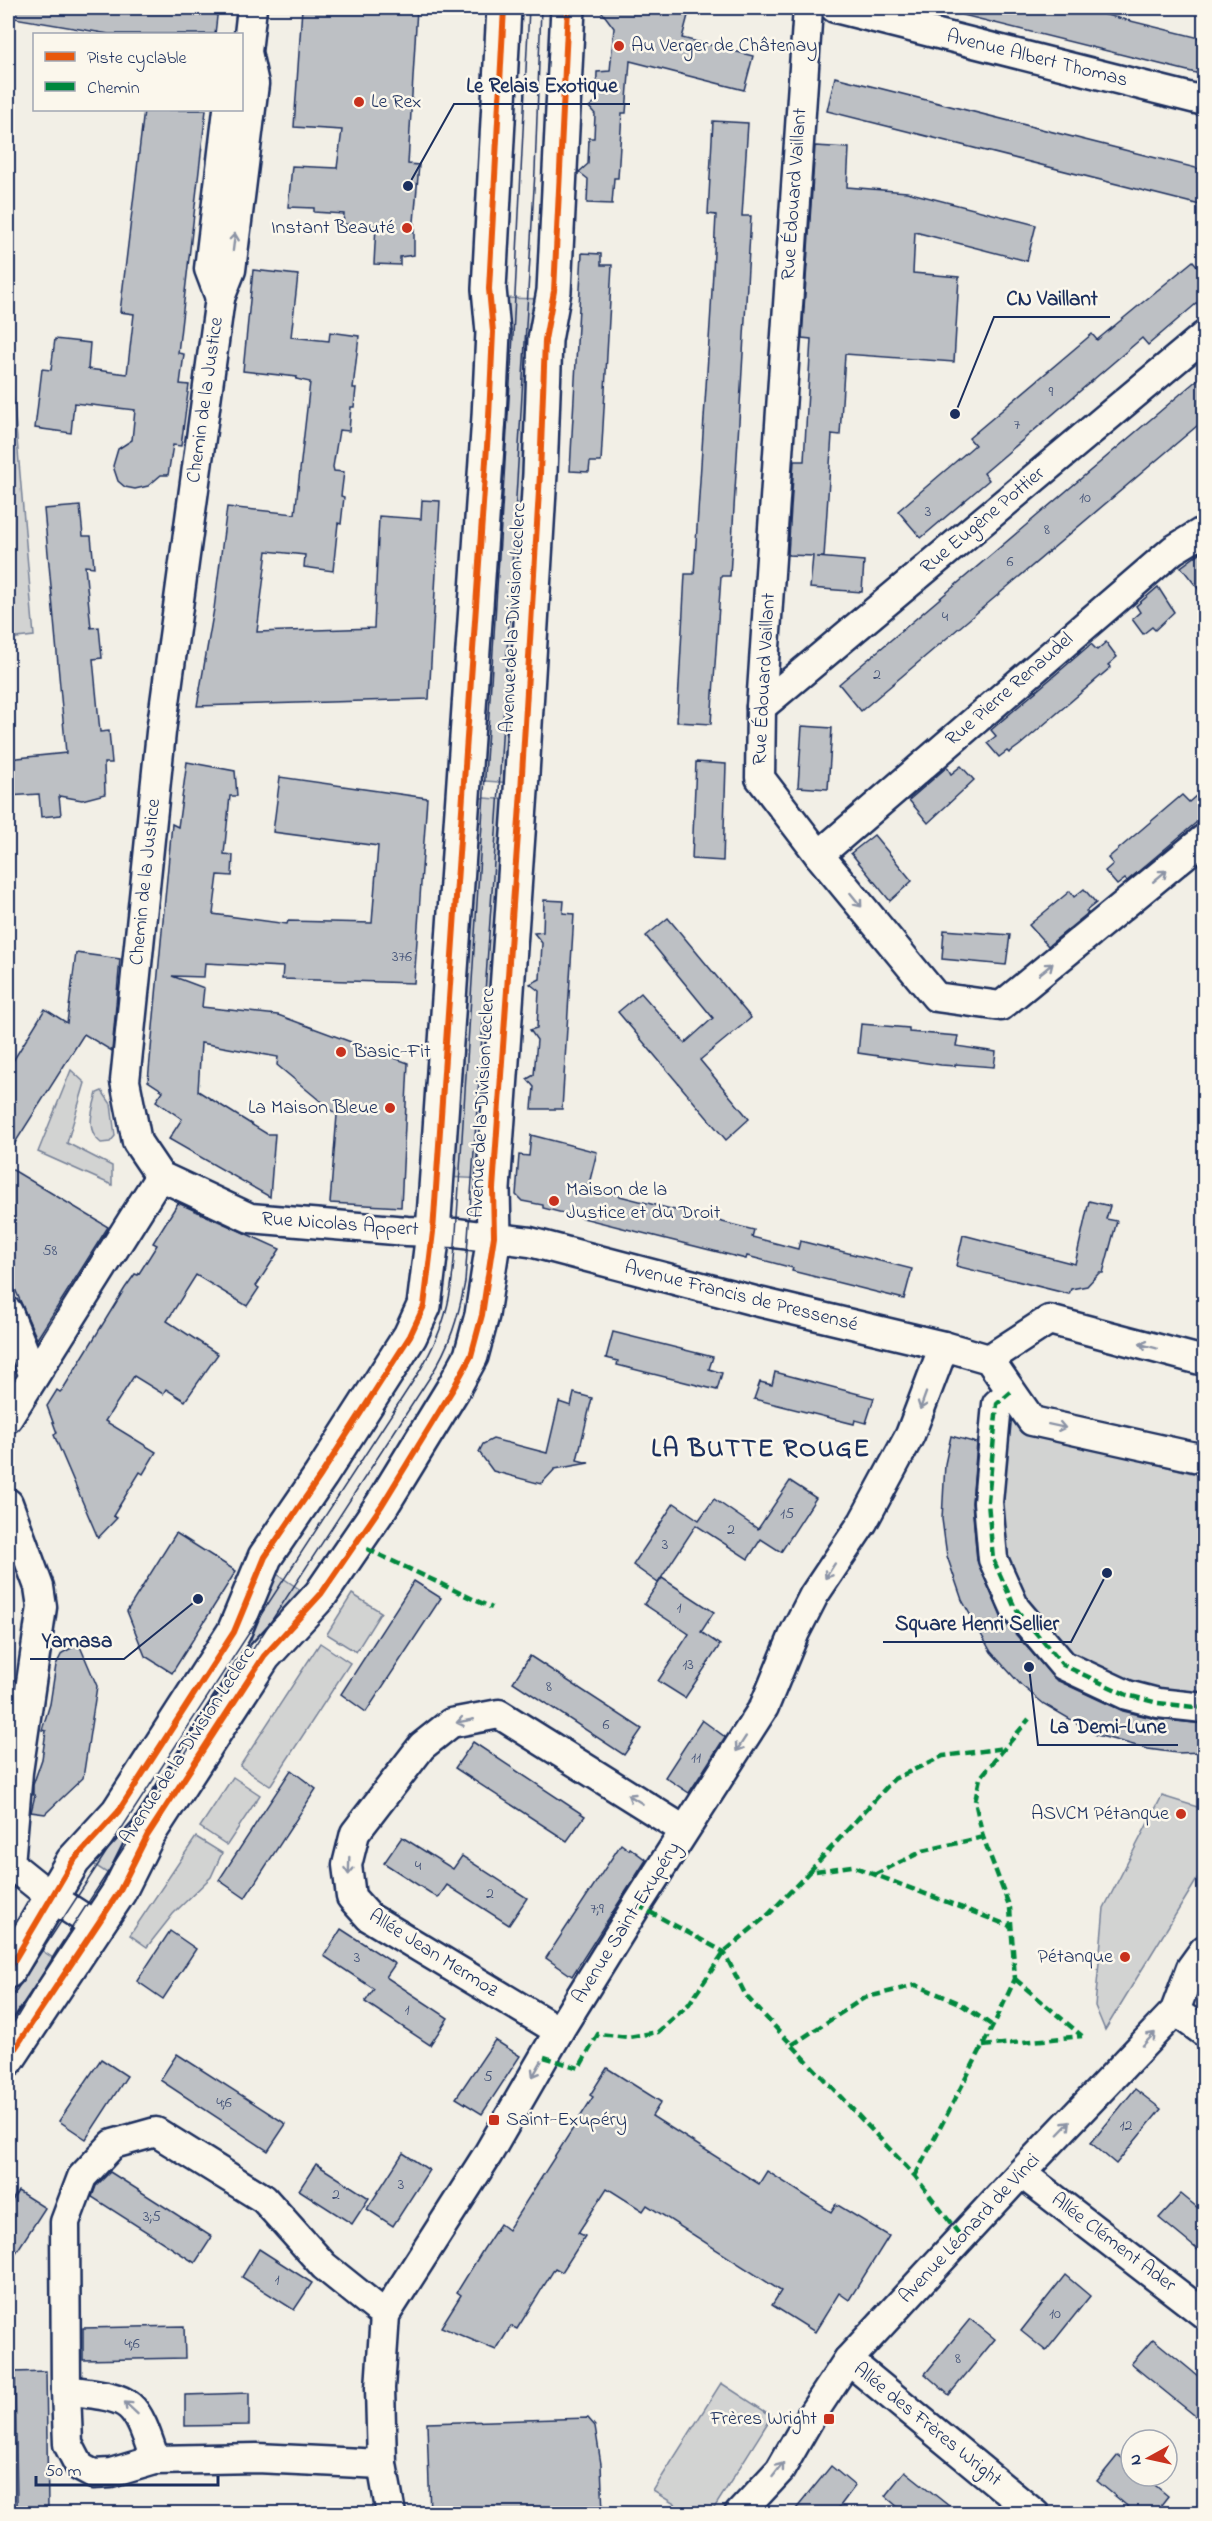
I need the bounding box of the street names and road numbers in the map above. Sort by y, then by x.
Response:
street label: Avenue Albert Thomas [943,22,1131,96]
street label: Rue Édouard Vaillant [775,107,816,281]
street label: Chemin de la Justice [180,315,232,485]
street label: Rue Eugène Pottier [914,460,1053,583]
street label: Avenue de la Division Leclerc [493,502,535,734]
street label: Rue Édouard Vaillant [746,592,784,766]
street label: Rue Pierre Renaudel [940,626,1080,754]
street label: Chemin de la Justice [123,797,169,967]
street label: Avenue de la Division Leclerc [462,987,504,1219]
street label: Rue Nicolas Appert [260,1205,420,1245]
street label: Avenue Francis de Pressensé [621,1254,861,1340]
street label: Avenue de la Division Leclerc [113,1641,263,1851]
street label: Avenue Saint-Exupéry [565,1837,689,2009]
street label: Allée Jean Mermoz [363,1903,504,2006]
street label: Avenue Léonard de Vinci [892,2147,1048,2311]
street label: Allée Clément Ader [1044,2186,1182,2300]
street label: Allée des Frères Wright [846,2356,1008,2495]

